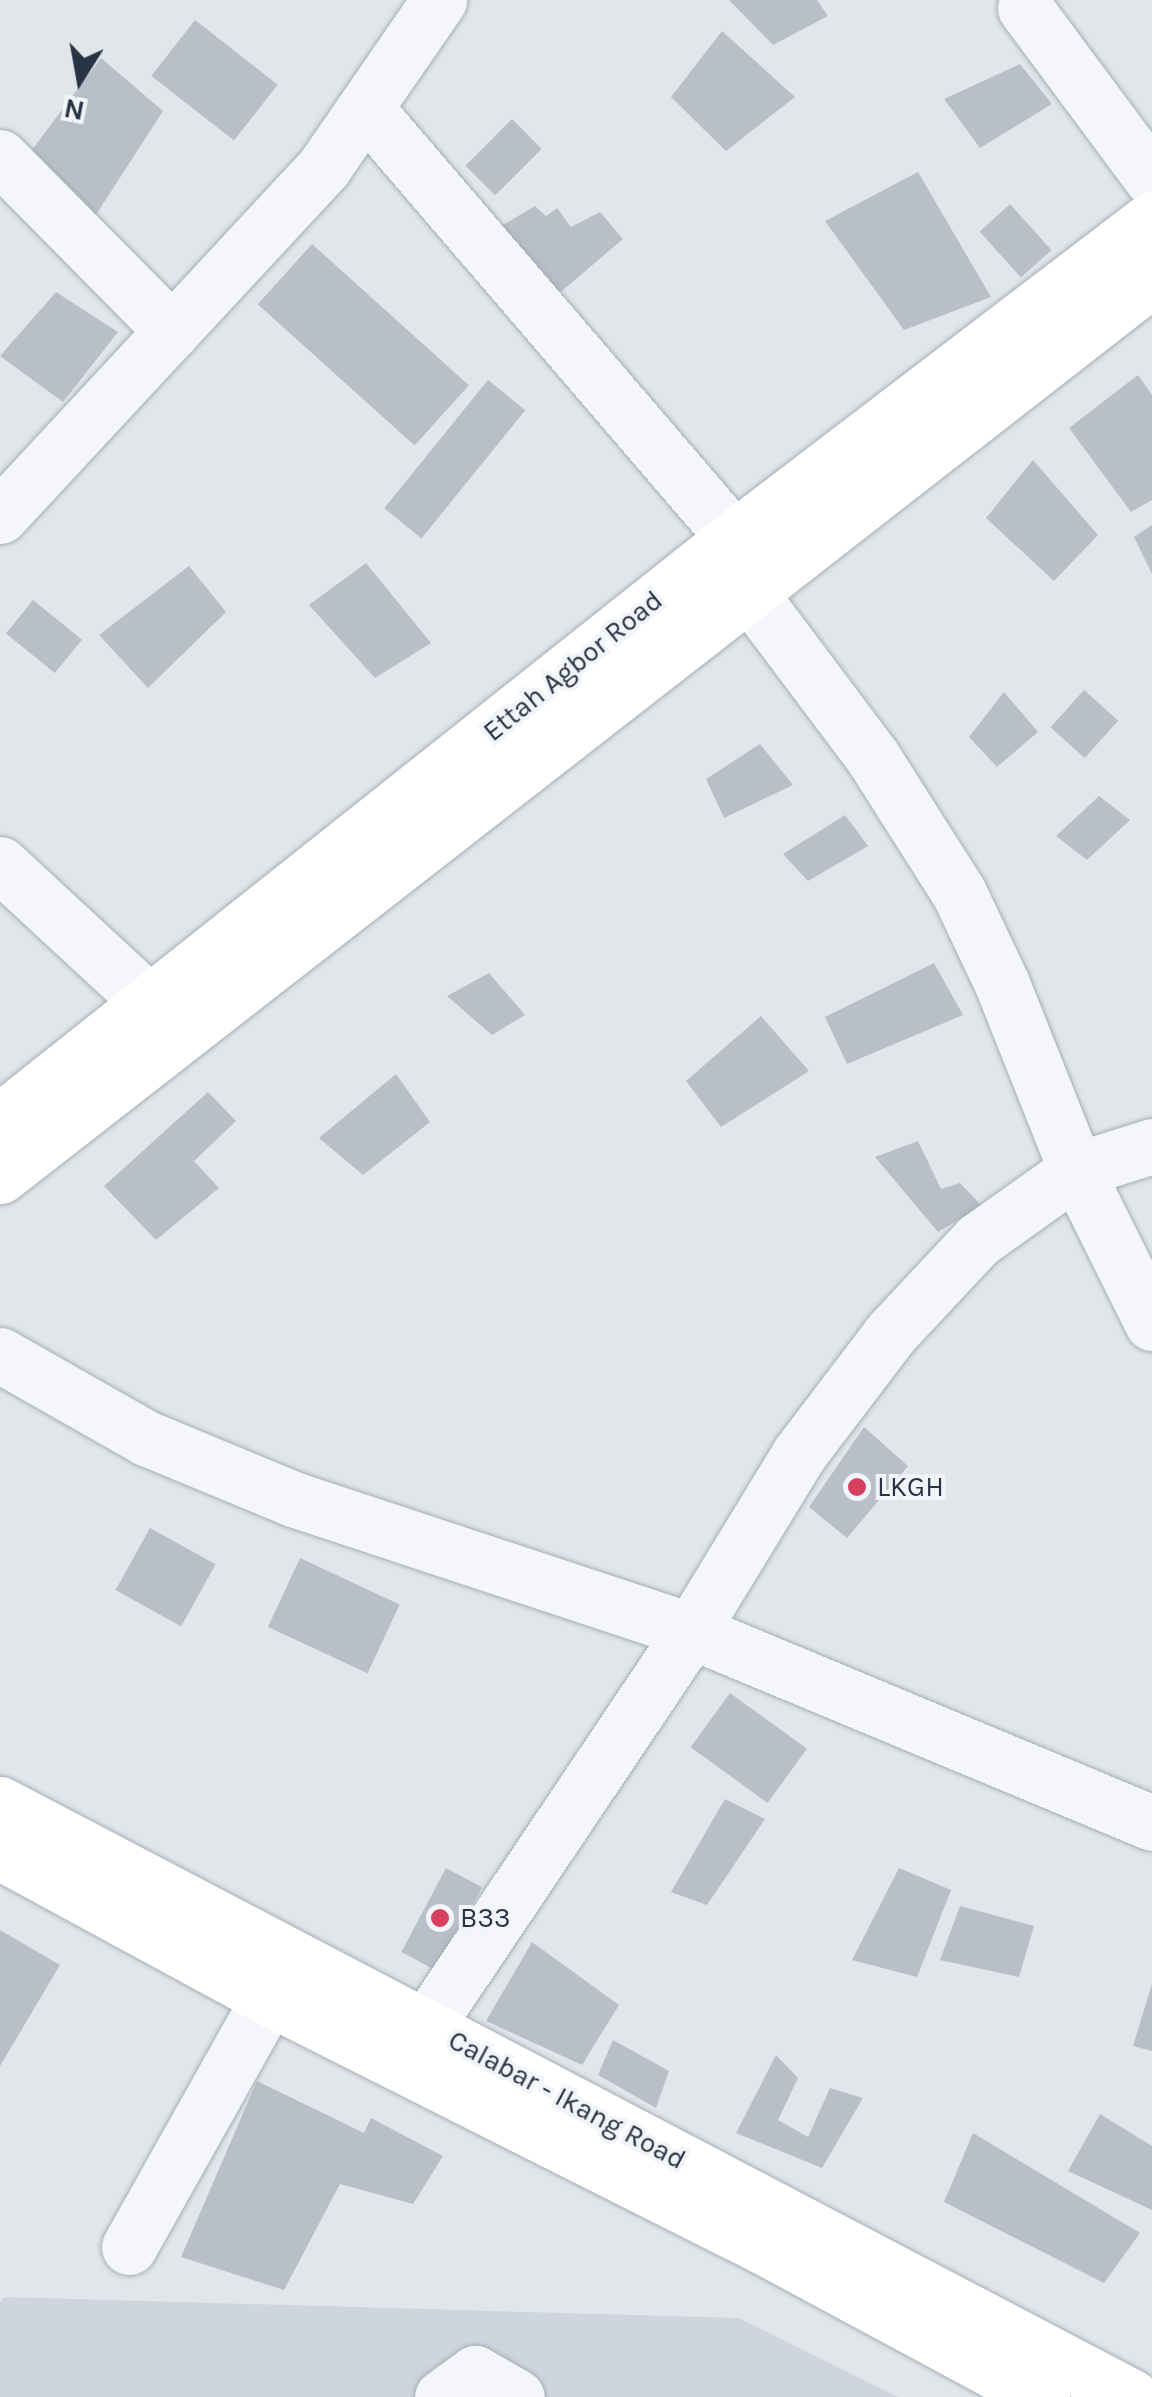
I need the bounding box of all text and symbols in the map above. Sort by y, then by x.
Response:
north arrow [30,30,130,130]
text: N [61,92,87,128]
street label: Ettah Agbor Road [477,583,669,749]
place label: LKGH [877,1470,944,1504]
marker: LKGH [846,1476,868,1498]
place label: B33 [460,1901,510,1935]
marker: B33 [429,1907,451,1929]
street label: Calabar - Ikang Road [443,2023,691,2177]

